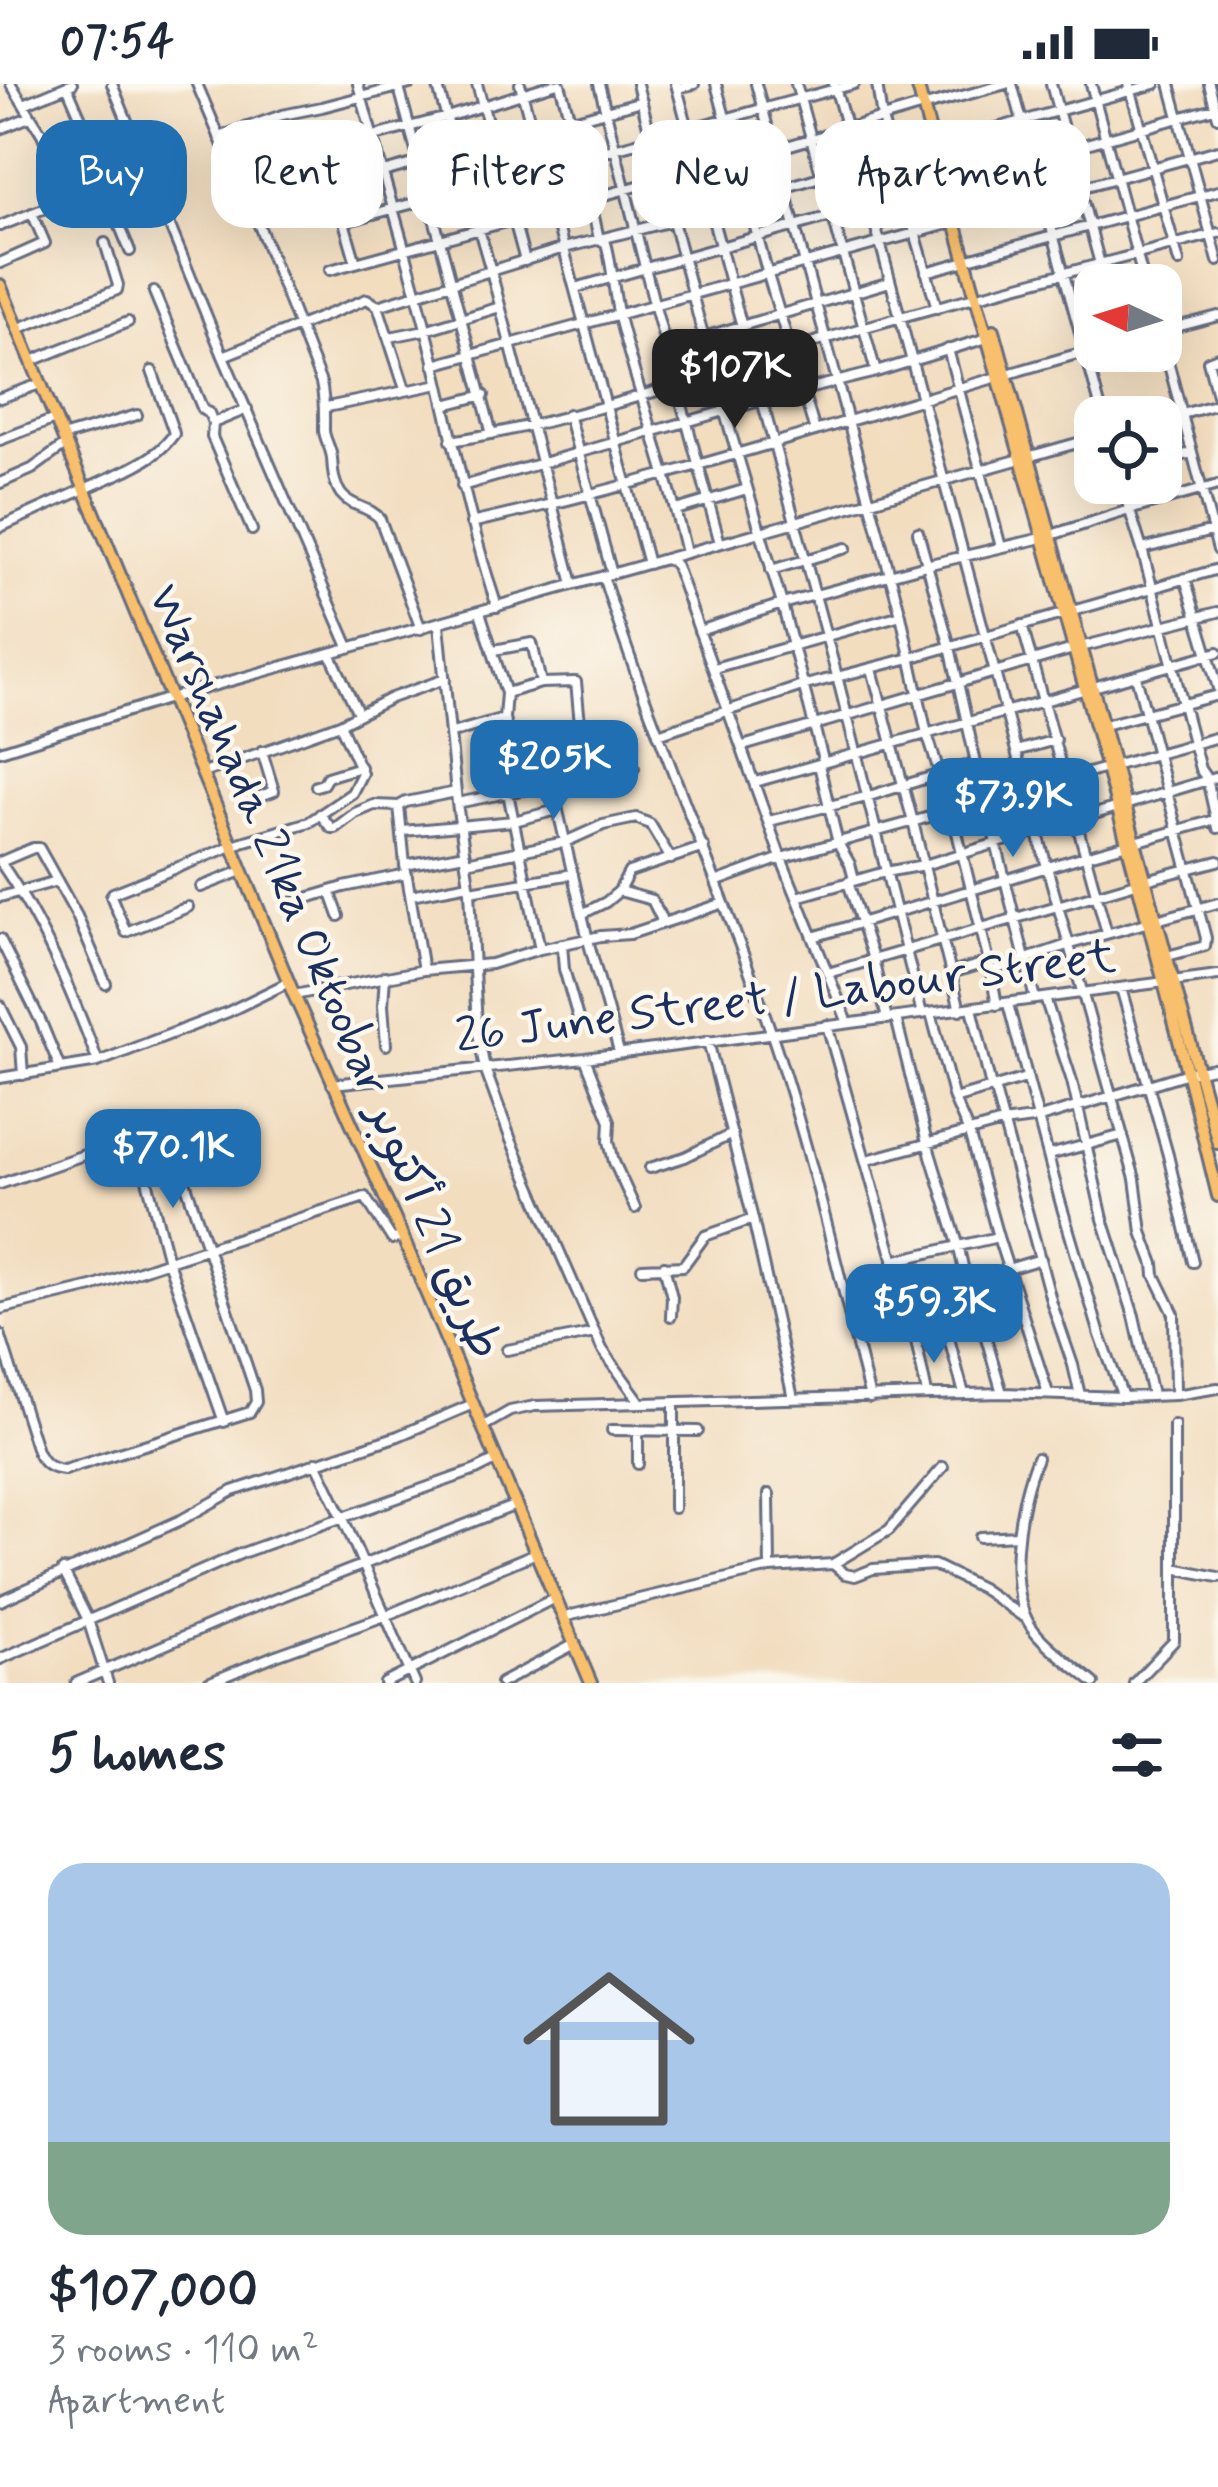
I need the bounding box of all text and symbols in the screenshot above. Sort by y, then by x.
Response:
text: 07:54 [60,13,174,72]
chip: Buy [36,120,187,228]
chip: Rent [211,120,383,228]
chip: Filters [407,120,608,228]
chip: New [632,120,791,228]
chip: Apartment [815,120,1090,228]
north arrow [1074,264,1182,372]
map controls [1074,264,1182,504]
pin: $107K [651,329,819,431]
text: $107K [679,342,791,393]
button: locate [1074,396,1182,504]
street label: Warshahada 21ka Oktoobar طريق 21 أكتوبر [131,575,516,1369]
pin: $205K [470,720,638,822]
text: $205K [497,733,611,784]
pin: $73.9K [915,758,1111,860]
text: $73.9K [954,771,1072,822]
street label: 26 June Street / Labour Street [452,926,1119,1069]
pin: $70.1K [75,1109,271,1211]
text: $70.1K [112,1122,234,1173]
pin: $59.3K [836,1264,1032,1366]
text: $59.3K [873,1277,995,1328]
text: 5 homes [48,1722,226,1788]
icon: filters [1104,1722,1170,1788]
icon: home [501,1941,717,2157]
text: $107,000 [48,2259,258,2325]
text: 3 rooms · 110 m² [48,2325,319,2376]
text: Apartment [48,2376,225,2427]

